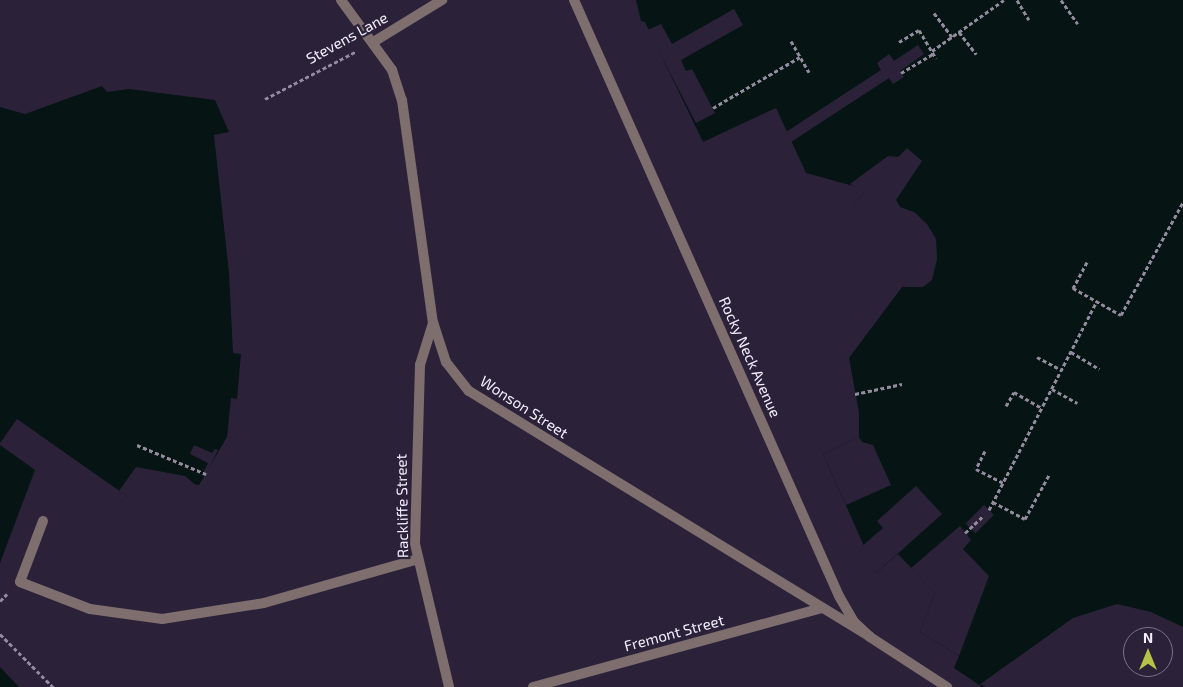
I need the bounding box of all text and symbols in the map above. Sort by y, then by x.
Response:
street label: Stevens Lane [303,8,391,68]
street label: Rocky Neck Avenue [715,293,785,421]
street label: Wonson Street [477,372,571,442]
street label: Rackliffe Street [392,454,412,558]
street label: Fremont Street [622,611,726,655]
north arrow [1123,627,1173,677]
text: N [1143,629,1153,646]

